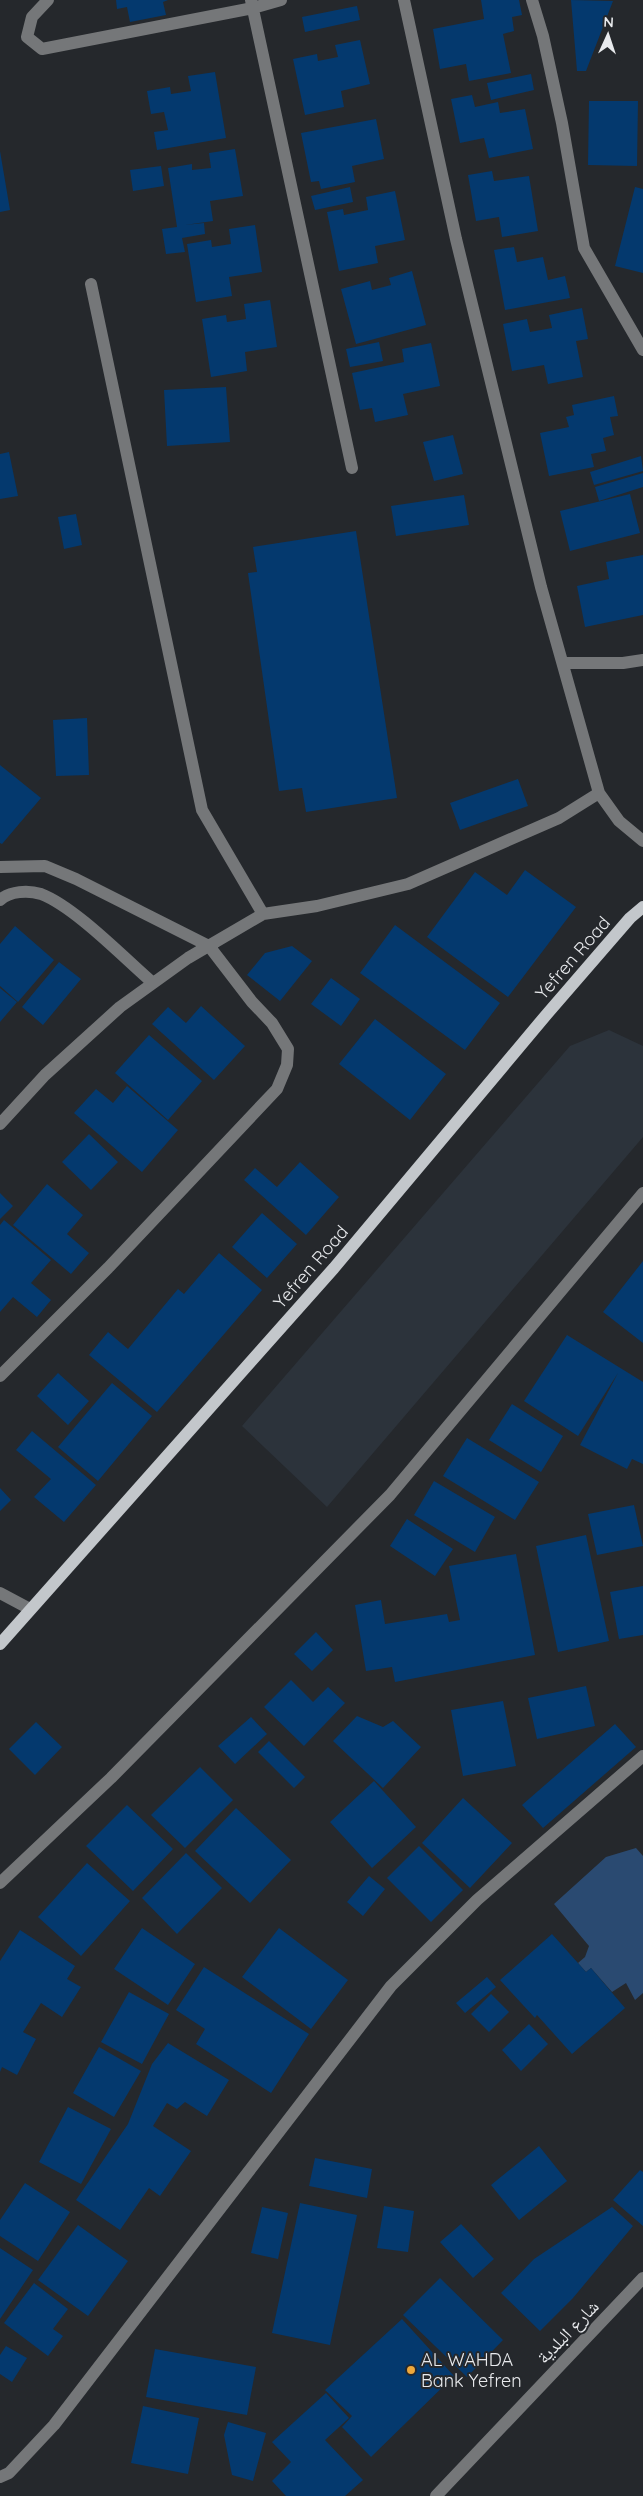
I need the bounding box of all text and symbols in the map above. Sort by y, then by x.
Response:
north arrow [583,10,633,60]
text: N [603,13,614,31]
street label: Yefren Road [530,911,615,1004]
street label: Yefren Road [268,1220,353,1313]
street label: شارع البلدية [532,2295,604,2368]
place label: AL WAHDA Bank Yefren [421,2348,522,2392]
marker: AL WAHDA Bank Yefren [405,2364,417,2376]

